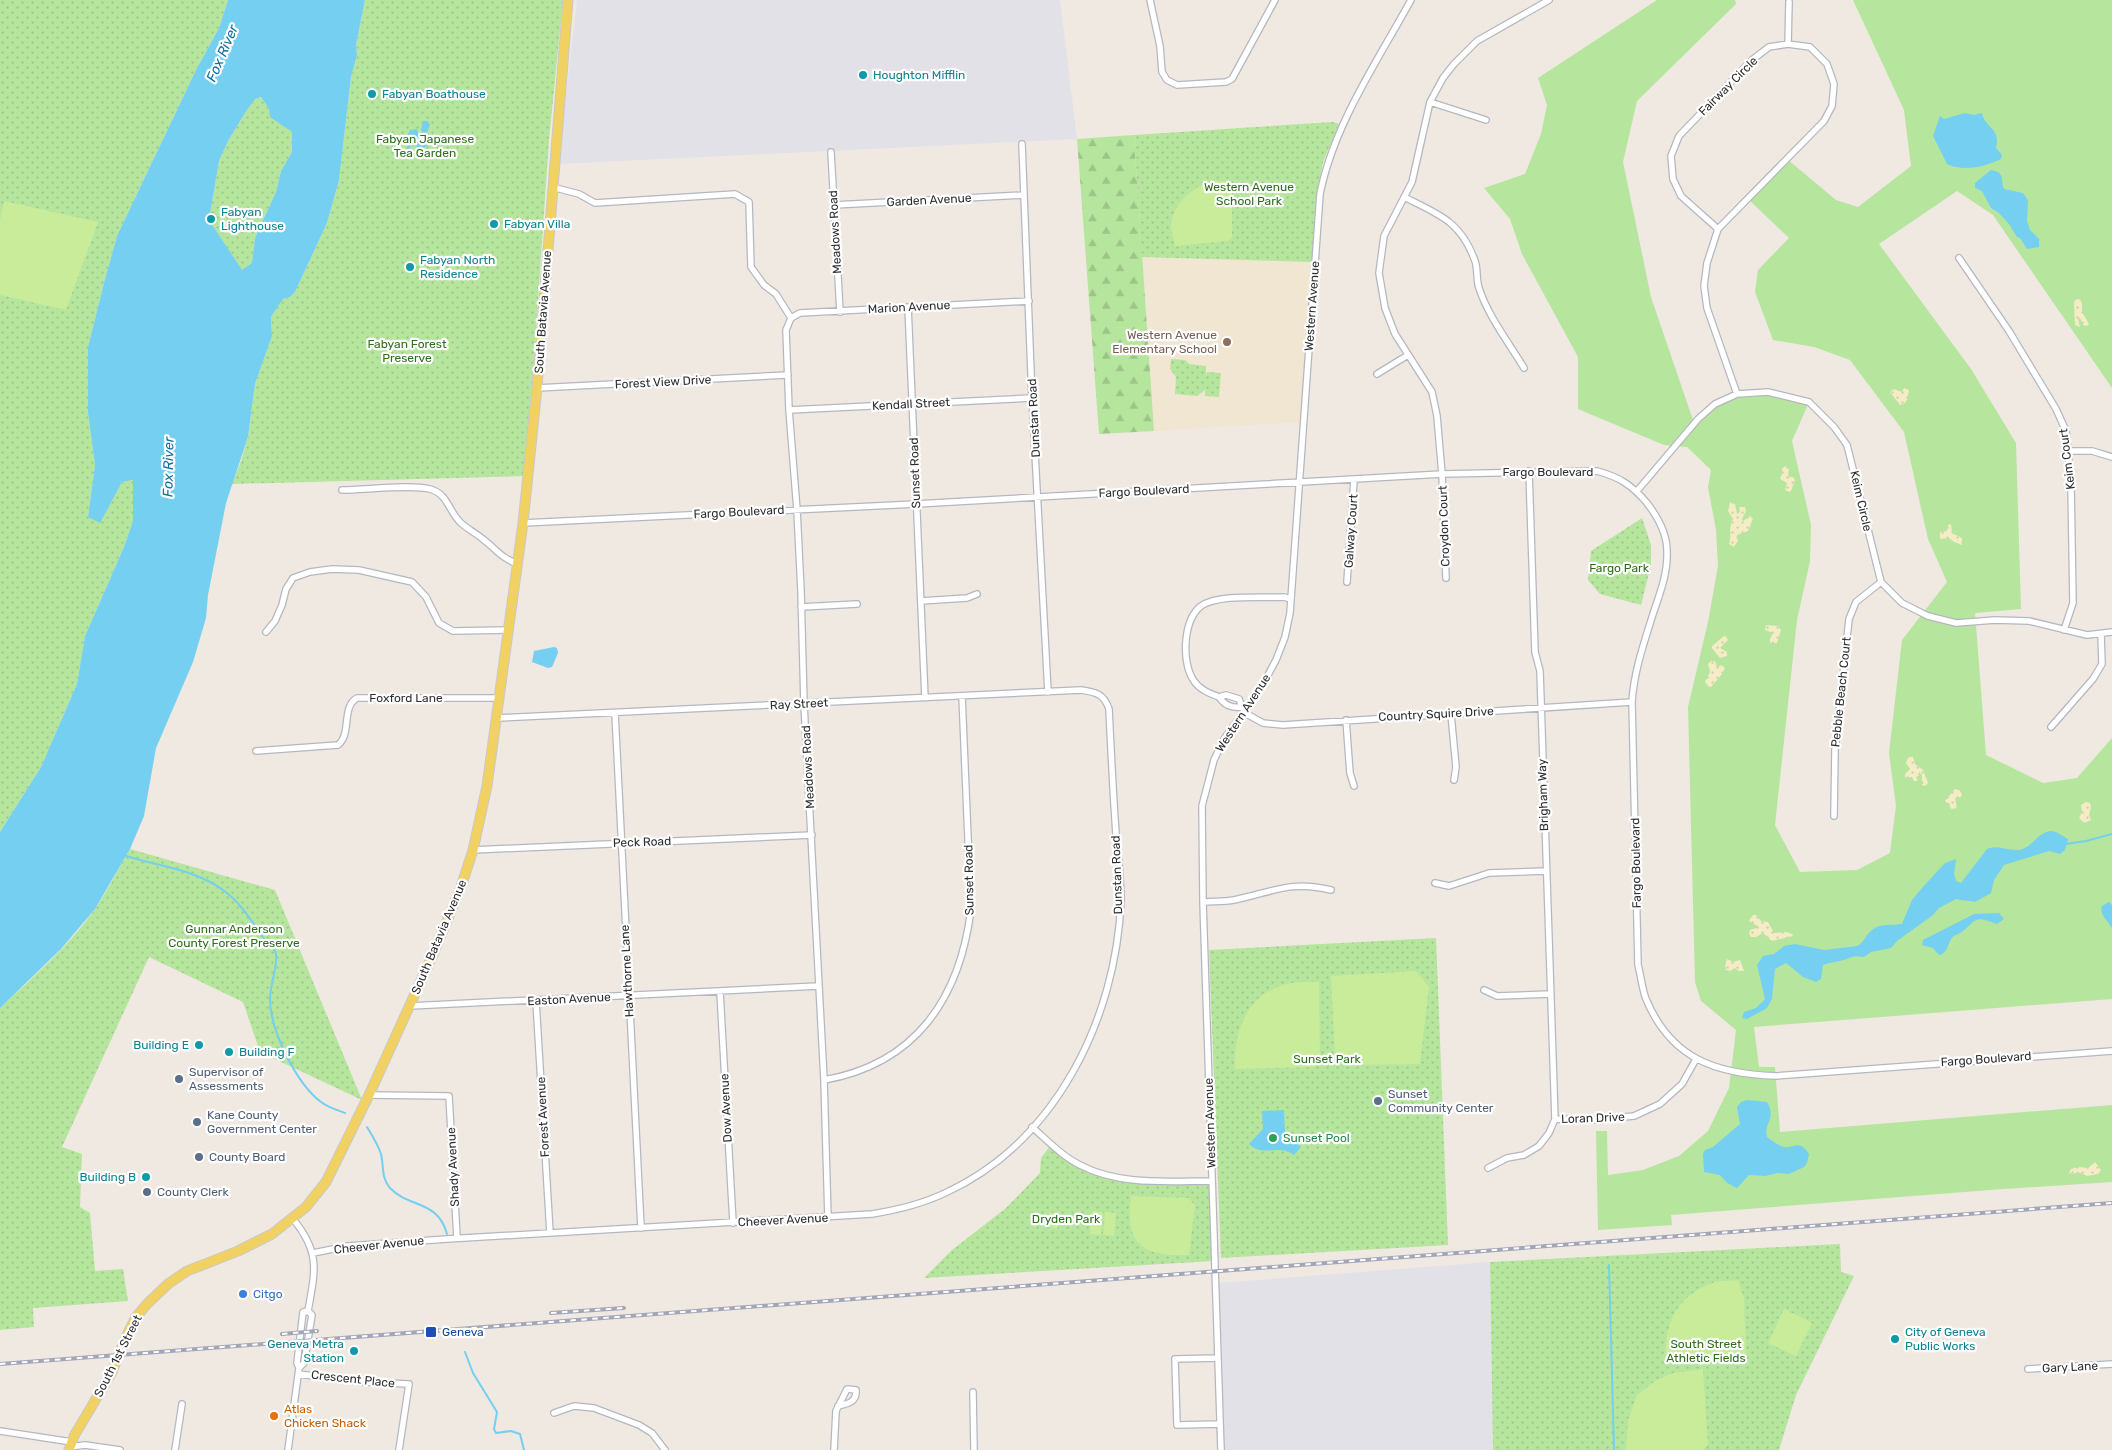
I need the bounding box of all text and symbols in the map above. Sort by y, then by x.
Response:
water label: Fox River [203,22,242,84]
street label: Fairway Circle [1696,53,1761,118]
place label: Houghton Mifflin [873,68,965,82]
marker: Houghton Mifflin [857,69,869,81]
place label: Fabyan Boathouse [382,87,486,101]
marker: Fabyan Boathouse [366,88,378,100]
park label: Fabyan Japanese Tea Garden [376,132,474,160]
park label: Western Avenue School Park [1204,180,1294,208]
street label: Meadows Road [826,190,844,274]
street label: Garden Avenue [886,191,972,209]
place label: Fabyan Lighthouse [221,205,284,233]
marker: Fabyan Lighthouse [205,213,217,225]
place label: Fabyan Villa [504,217,570,231]
marker: Fabyan Villa [488,218,500,230]
street label: South Batavia Avenue [532,250,554,374]
place label: Fabyan North Residence [420,253,495,281]
street label: Western Avenue [1302,260,1322,351]
marker: Fabyan North Residence [404,261,416,273]
street label: Marion Avenue [867,298,951,316]
place label: Western Avenue Elementary School [1112,328,1217,356]
marker: Western Avenue Elementary School [1221,336,1233,348]
park label: Fabyan Forest Preserve [367,337,447,365]
street label: Forest View Drive [614,372,712,392]
street label: Dunstan Road [1025,378,1043,458]
street label: Kendall Street [872,395,951,413]
street label: Keim Court [2056,427,2078,490]
water label: Fox River [159,436,178,497]
street label: Sunset Road [907,437,923,509]
street label: Fargo Boulevard [1503,465,1593,479]
street label: Keim Circle [1847,469,1875,533]
street label: Fargo Boulevard [1098,482,1190,500]
street label: Croydon Court [1436,485,1452,567]
street label: Galway Court [1341,493,1361,569]
street label: Fargo Boulevard [693,503,785,521]
park label: Fargo Park [1589,561,1650,575]
street label: Pebble Beach Court [1828,636,1854,748]
street label: Western Avenue [1213,671,1274,755]
street label: Foxford Lane [369,691,443,705]
street label: Ray Street [770,695,829,713]
street label: Country Squire Drive [1378,704,1494,724]
street label: Meadows Road [799,725,817,809]
street label: Brigham Way [1535,758,1551,831]
street label: Fargo Boulevard [1628,817,1644,909]
street label: Peck Road [613,834,671,850]
street label: Dunstan Road [1109,835,1125,915]
street label: Sunset Road [961,844,977,916]
street label: South Batavia Avenue [409,877,470,996]
park label: Gunnar Anderson County Forest Preserve [168,922,300,950]
street label: Hawthorne Lane [618,924,636,1018]
street label: Easton Avenue [527,990,611,1008]
place label: Building E [133,1038,189,1052]
marker: Building E [193,1039,205,1051]
place label: Building F [239,1045,295,1059]
marker: Building F [223,1046,235,1058]
street label: Fargo Boulevard [1940,1049,2032,1069]
park label: Sunset Park [1293,1052,1361,1066]
place label: Supervisor of Assessments [189,1065,264,1093]
marker: Supervisor of Assessments [173,1073,185,1085]
street label: Dow Avenue [717,1073,735,1143]
street label: Forest Avenue [534,1076,552,1158]
street label: Western Avenue [1201,1077,1219,1168]
place label: Sunset Community Center [1388,1087,1494,1115]
marker: Sunset Community Center [1372,1095,1384,1107]
place label: Kane County Government Center [207,1108,317,1136]
street label: Loran Drive [1561,1110,1625,1126]
marker: Kane County Government Center [191,1116,203,1128]
street label: Shady Avenue [444,1127,462,1207]
place label: Sunset Pool [1283,1131,1350,1145]
marker: Sunset Pool [1267,1132,1279,1144]
place label: County Board [209,1150,285,1164]
marker: County Board [193,1151,205,1163]
place label: Building B [80,1170,136,1184]
marker: Building B [140,1171,152,1183]
place label: County Clerk [157,1185,229,1199]
marker: County Clerk [141,1186,153,1198]
street label: Cheever Avenue [737,1211,829,1229]
park label: Dryden Park [1032,1212,1101,1226]
street label: Cheever Avenue [333,1233,425,1257]
place label: Citgo [253,1287,283,1301]
marker: Citgo [237,1288,249,1300]
street label: South 1st Street [91,1312,145,1399]
marker: Geneva [424,1325,438,1339]
place label: Geneva [442,1325,484,1339]
place label: City of Geneva Public Works [1905,1325,1986,1353]
marker: City of Geneva Public Works [1889,1333,1901,1345]
place label: Geneva Metra Station [267,1337,344,1365]
park label: South Street Athletic Fields [1666,1337,1746,1365]
marker: Geneva Metra Station [348,1345,360,1357]
street label: Gary Lane [2042,1359,2099,1375]
street label: Crescent Place [310,1368,396,1390]
place label: Atlas Chicken Shack [284,1402,367,1430]
marker: Atlas Chicken Shack [268,1410,280,1422]

